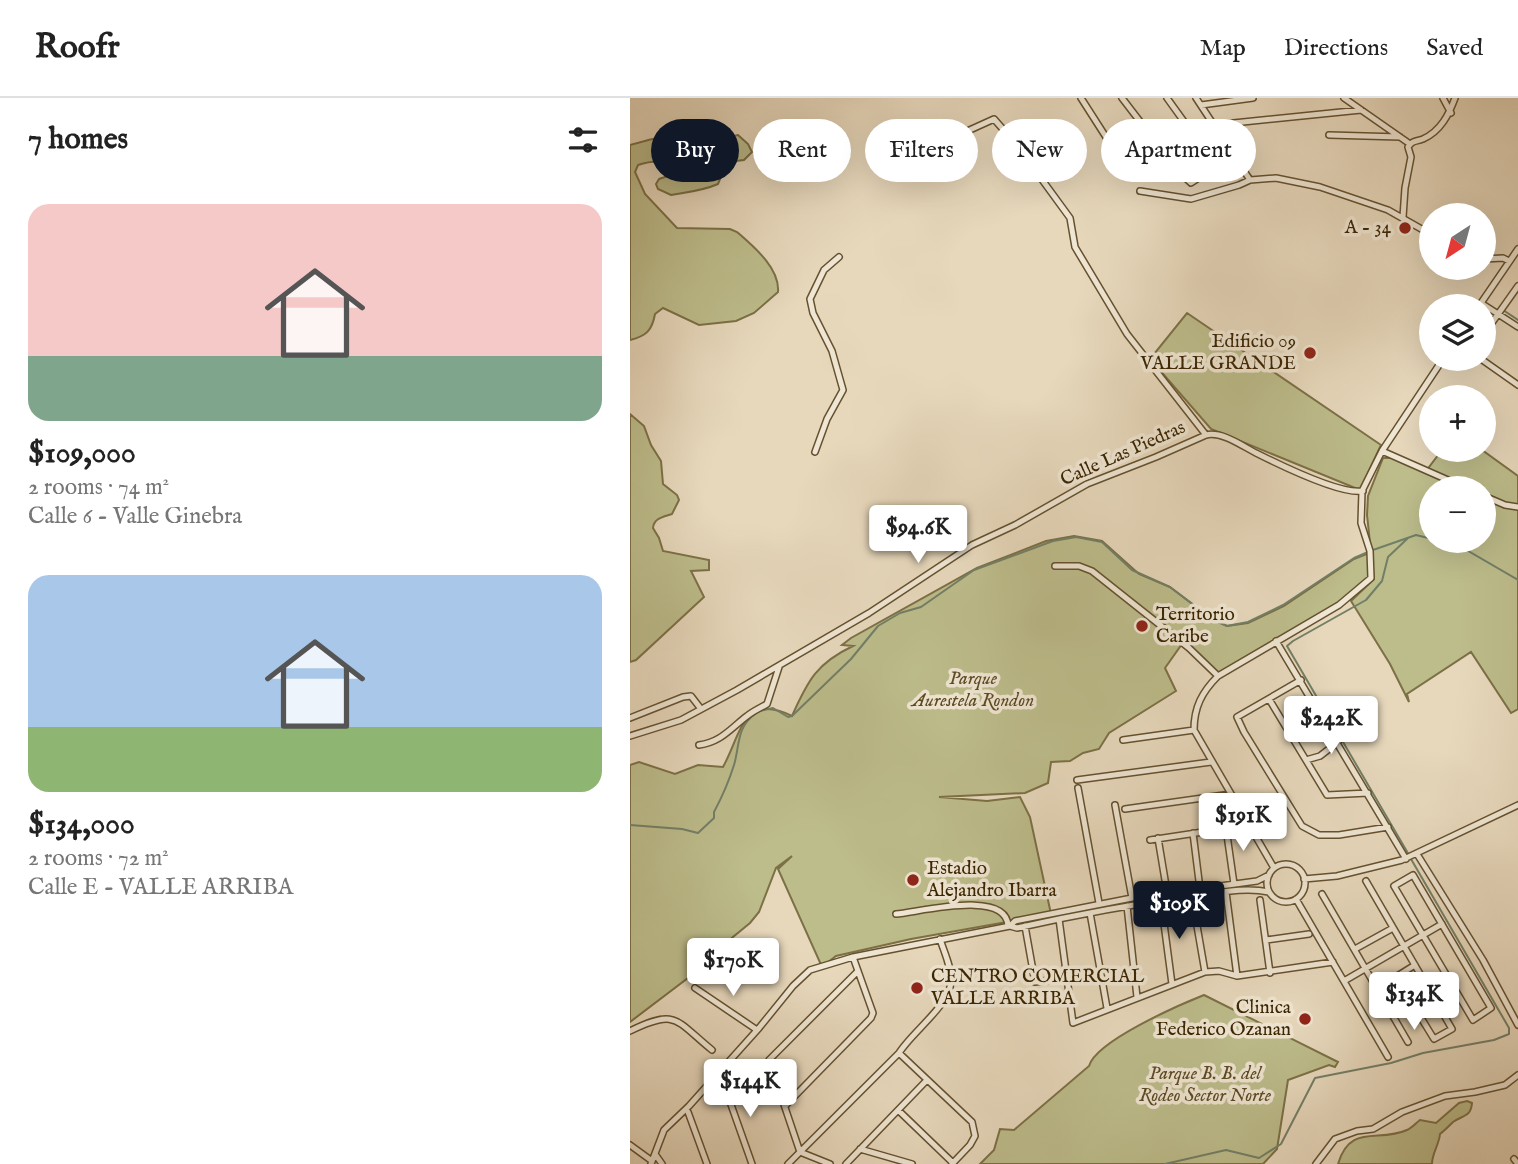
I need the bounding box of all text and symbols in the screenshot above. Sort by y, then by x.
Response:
text: Roofr [35,27,120,69]
text: Map [1200,33,1246,64]
text: Directions [1284,33,1388,64]
text: Saved [1426,33,1483,64]
chip: Buy [651,119,739,182]
chip: Rent [753,119,851,182]
chip: Filters [865,119,978,182]
chip: New [992,119,1087,182]
chip: Apartment [1101,119,1256,182]
text: 7 homes [28,121,128,159]
icon: filters [564,121,602,159]
north arrow [1419,203,1496,280]
map controls [1419,203,1496,553]
place label: A - 34 [1344,216,1392,240]
marker: A - 34 [1397,220,1413,236]
icon: home [252,250,378,376]
button: layers [1419,294,1496,371]
place label: Edificio 09 VALLE GRANDE [1139,330,1296,376]
marker: Edificio 09 VALLE GRANDE [1302,345,1318,361]
button: + [1419,385,1496,462]
street label: Calle Las Piedras [1057,416,1189,492]
text: $109,000 [28,435,136,473]
text: 2 rooms · 74 m² [28,473,169,502]
button: − [1419,476,1496,553]
text: Calle 6 - Valle Ginebra [28,502,242,531]
pin: $94.6K [861,505,975,565]
text: $94.6K [885,513,951,542]
place label: Territorio Caribe [1156,603,1235,649]
marker: Territorio Caribe [1134,618,1150,634]
icon: home [252,621,378,747]
park label: Parque Aurestela Rondon [910,667,1034,713]
pin: $242K [1282,696,1380,756]
text: $242K [1300,704,1362,733]
pin: $191K [1194,794,1292,853]
text: $191K [1215,801,1271,830]
text: $134,000 [28,806,135,844]
text: 2 rooms · 72 m² [28,844,169,873]
place label: Estadio Alejandro Ibarra [926,857,1058,903]
marker: Estadio Alejandro Ibarra [905,872,921,888]
text: Calle E - VALLE ARRIBA [28,873,293,902]
pin: $109K [1130,882,1228,941]
text: $109K [1149,889,1209,918]
pin: $170K [684,939,782,998]
text: $170K [703,946,763,975]
place label: CENTRO COMERCIAL VALLE ARRIBA [930,965,1145,1011]
pin: $134K [1365,972,1463,1032]
marker: CENTRO COMERCIAL VALLE ARRIBA [909,980,925,996]
text: $134K [1385,980,1443,1009]
place label: Clinica Federico Ozanan [1156,996,1292,1042]
marker: Clinica Federico Ozanan [1297,1011,1313,1027]
pin: $144K [701,1060,799,1119]
park label: Parque B. B. del Rodeo Sector Norte [1139,1062,1272,1108]
text: $144K [720,1067,780,1096]

